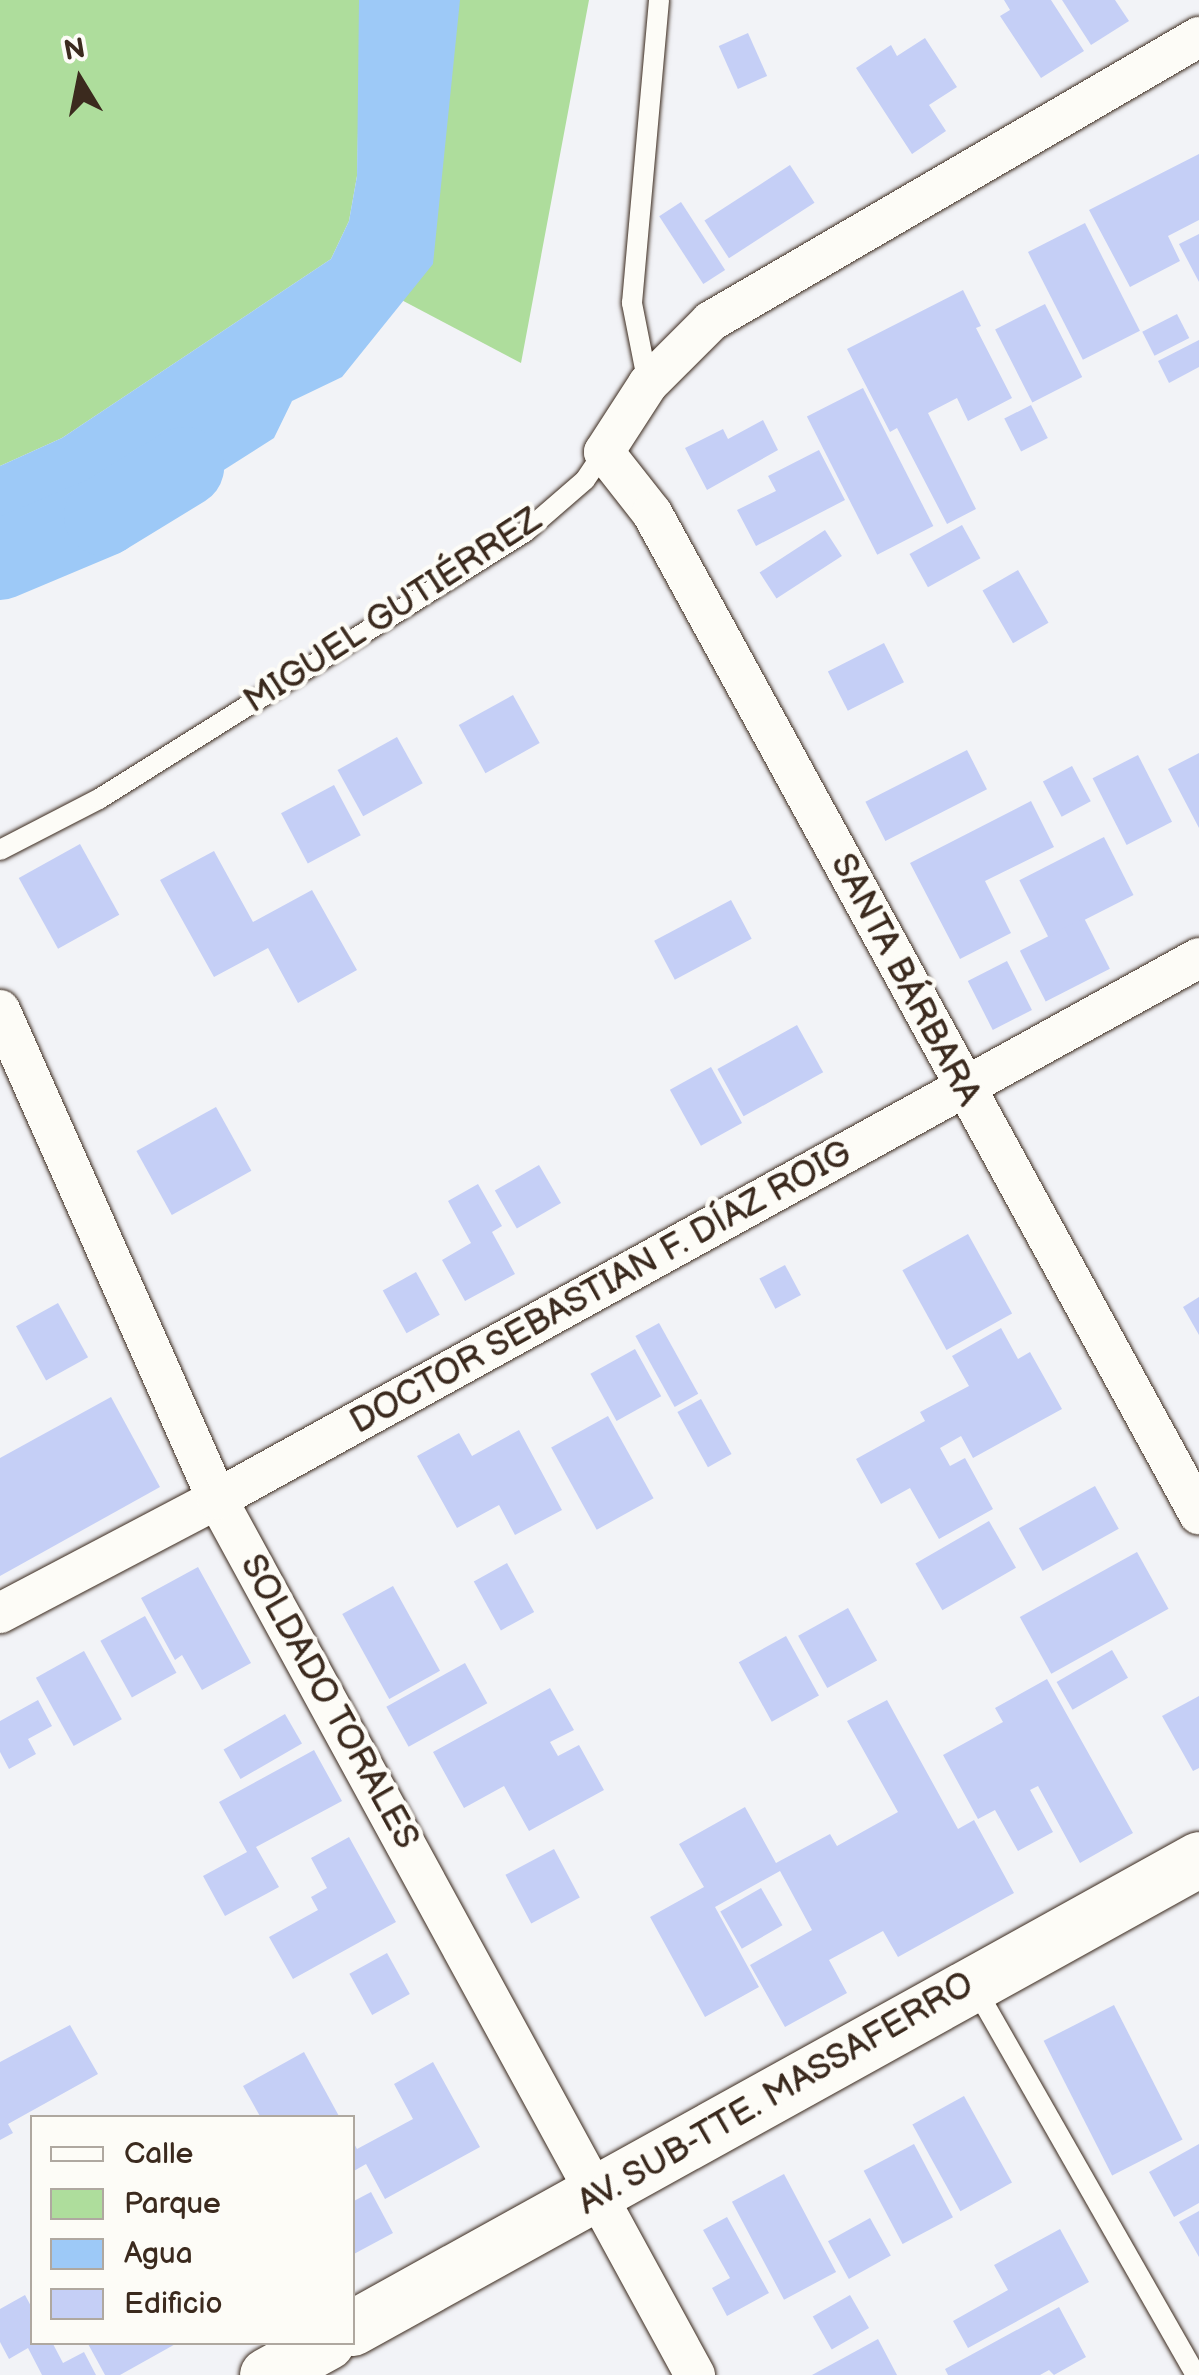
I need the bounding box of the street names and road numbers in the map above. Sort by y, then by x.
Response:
street label: MIGUEL GUTIÉRREZ [237,499,549,723]
street label: SANTA BÁRBARA [821,847,989,1113]
street label: DOCTOR SEBASTIAN F. DÍAZ ROIG [343,1132,859,1444]
street label: SOLDADO TORALES [230,1547,428,1857]
street label: AV. SUB-TTE. MASSAFERRO [570,1963,982,2225]

